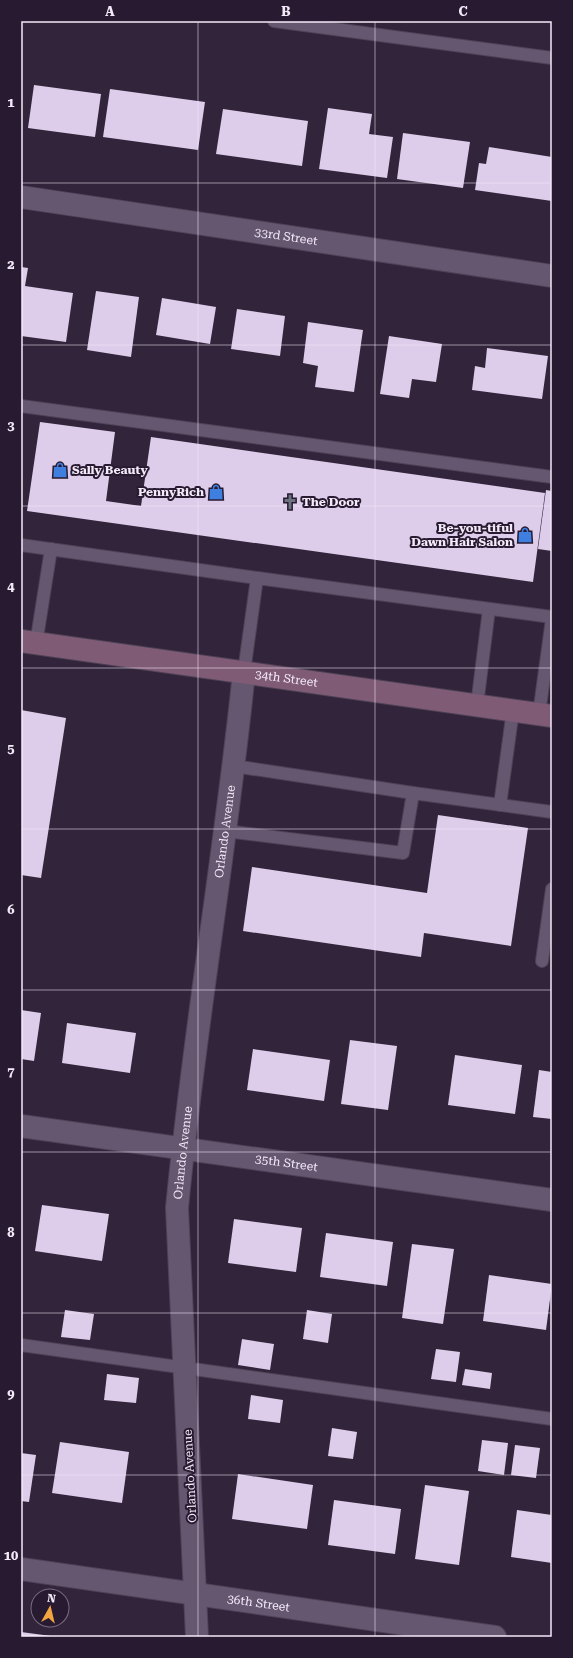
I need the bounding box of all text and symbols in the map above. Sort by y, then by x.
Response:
text: A [105,4,115,19]
text: B [281,4,291,19]
text: C [458,4,468,19]
text: 1 [7,95,15,110]
street label: 33rd Street [254,225,319,248]
text: 2 [7,257,15,272]
text: 3 [7,418,15,433]
shop icon: Sally Beauty [51,461,69,479]
place label: Sally Beauty [72,463,148,477]
shop icon: PennyRich [207,483,225,501]
place label: PennyRich [138,485,204,499]
church icon: The Door [281,493,299,511]
place label: The Door [302,495,360,509]
place label: Be-you-tiful Dawn Hair Salon [411,521,513,549]
shop icon: Be-you-tiful Dawn Hair Salon [516,526,534,544]
text: 4 [7,579,15,594]
street label: 34th Street [254,667,319,690]
text: 5 [7,741,15,756]
street label: Orlando Avenue [212,784,238,879]
text: 6 [7,902,15,917]
text: 7 [7,1064,15,1079]
street label: Orlando Avenue [171,1105,195,1200]
street label: 35th Street [254,1152,319,1174]
text: 8 [7,1225,15,1240]
text: 9 [7,1386,15,1401]
street label: Orlando Avenue [181,1429,199,1523]
text: 10 [4,1548,18,1563]
north arrow [30,1588,70,1628]
text: N [46,1592,57,1606]
street label: 36th Street [226,1592,291,1615]

